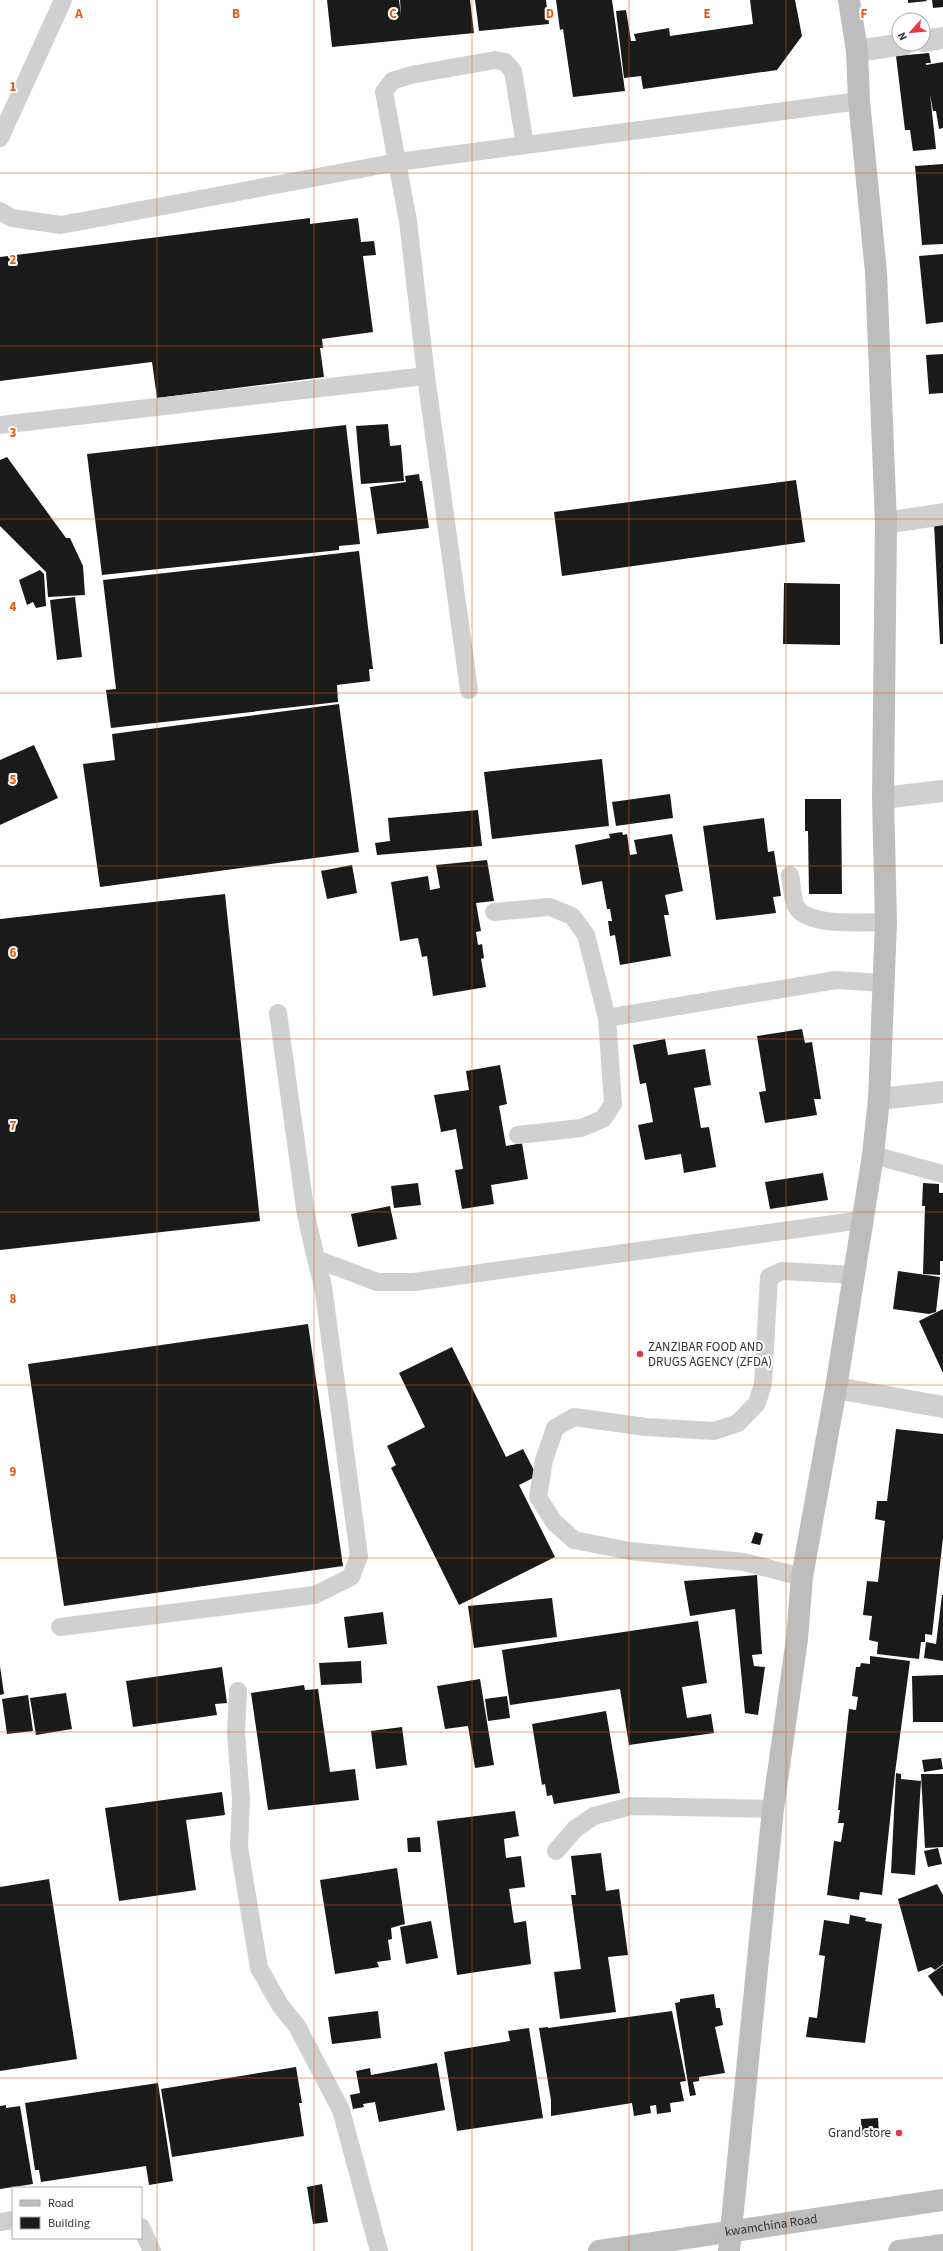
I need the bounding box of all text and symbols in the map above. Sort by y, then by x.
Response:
text: A [74,5,83,23]
text: B [232,5,240,23]
text: C [389,5,397,23]
text: D [546,5,554,23]
text: E [703,5,711,23]
text: F [861,5,868,23]
north arrow [891,12,931,52]
text: N [894,30,911,43]
text: 1 [10,78,17,96]
text: 2 [10,251,17,269]
text: 3 [10,424,17,442]
text: 4 [10,598,17,616]
text: 5 [10,771,17,789]
text: 6 [10,944,17,962]
text: 7 [10,1117,17,1135]
text: 8 [10,1290,17,1308]
place label: ZANZIBAR FOOD AND DRUGS AGENCY (ZFDA) [648,1338,772,1371]
marker: ZANZIBAR FOOD AND DRUGS AGENCY (ZFDA) [635,1349,645,1359]
text: 9 [10,1463,17,1481]
place label: Grand store [828,2124,891,2142]
marker: Grand store [894,2128,904,2138]
legend [12,2187,142,2239]
text: Road [48,2195,74,2212]
street label: kwamchina Road [724,2210,819,2241]
text: Building [48,2215,90,2232]

